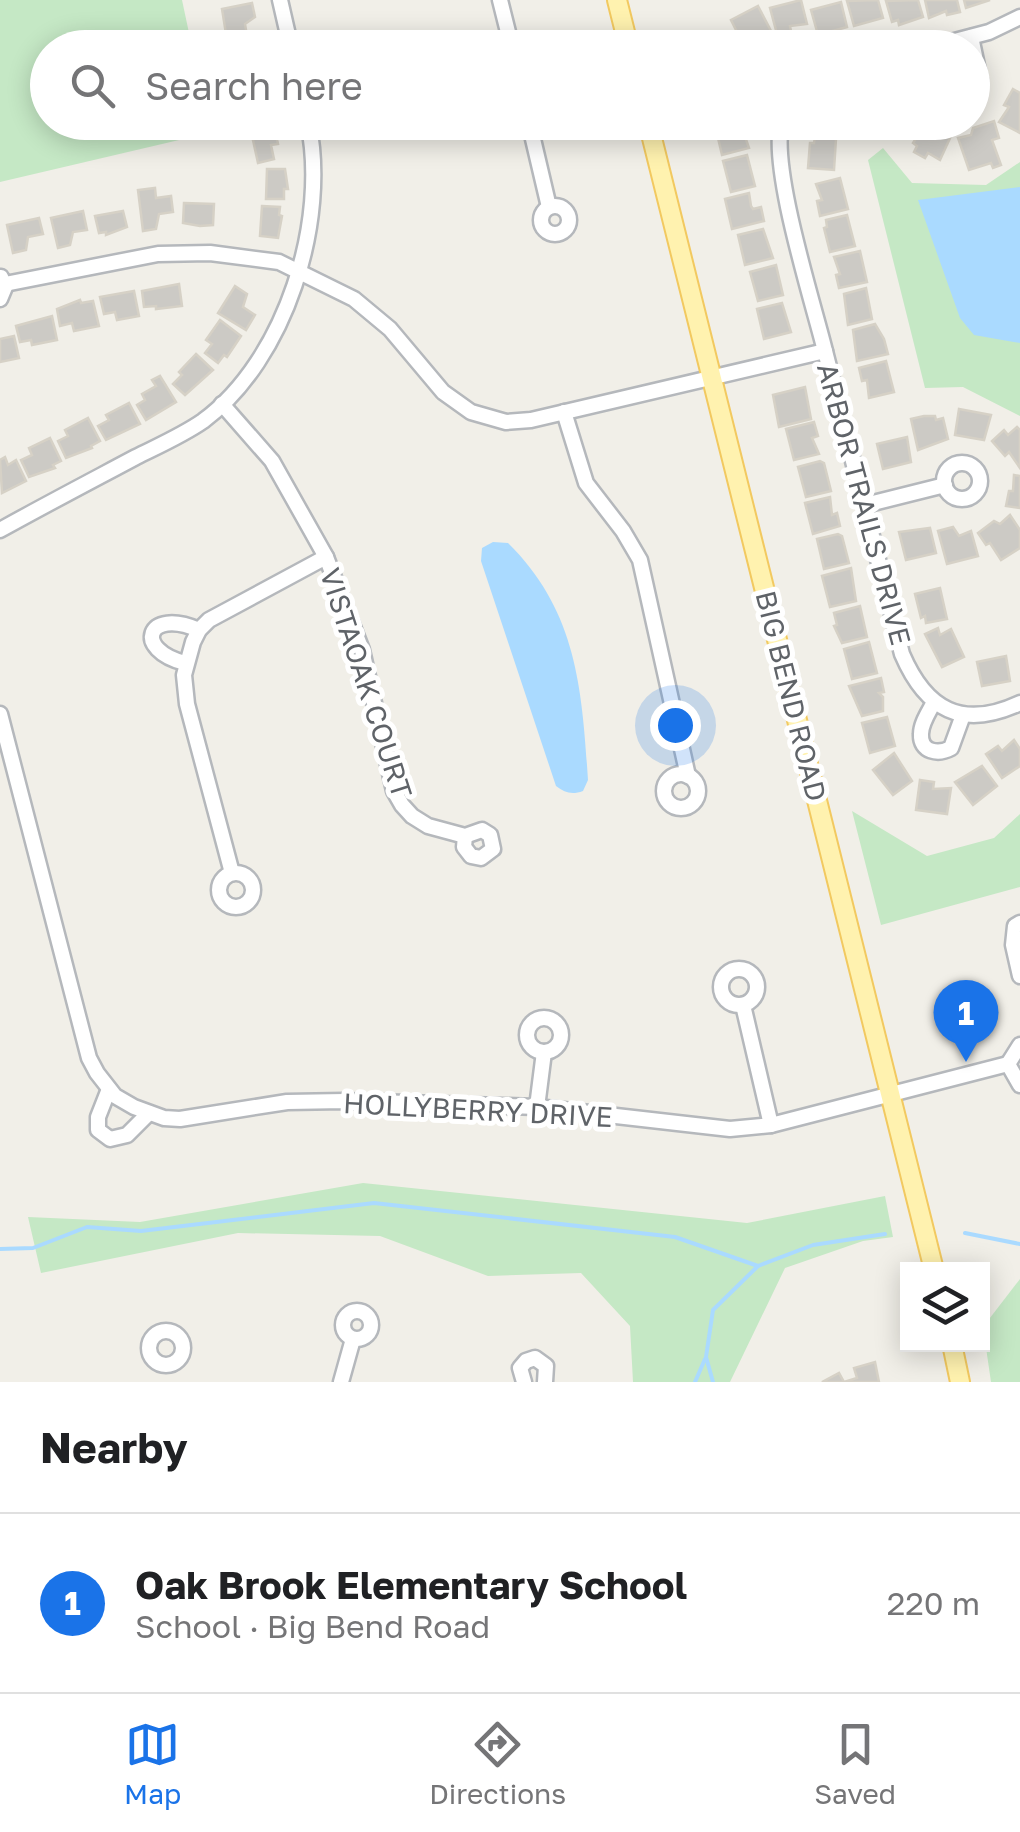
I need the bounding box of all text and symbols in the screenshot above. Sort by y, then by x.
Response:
search box [30,30,990,140]
icon: search [65,58,120,113]
text: Search here [145,63,363,108]
street label: ARBOR TRAILS DRIVE [811,359,918,649]
street label: VISTAOAK COURT [314,564,419,802]
street label: BIG BEND ROAD [749,587,834,804]
your location [650,700,701,751]
pin: 1 [934,980,998,1062]
street label: HOLLYBERRY DRIVE [342,1086,614,1133]
map controls [900,1262,990,1352]
button: layers [900,1262,990,1352]
text: Nearby [40,1422,188,1472]
text: Oak Brook Elementary School [135,1562,687,1607]
text: 1 [64,1584,81,1622]
text: 220 m [887,1584,980,1622]
text: School · Big Bend Road [135,1607,490,1645]
tab: Map [124,1717,181,1810]
tab: Directions [429,1717,566,1810]
tab: Saved [814,1717,896,1810]

